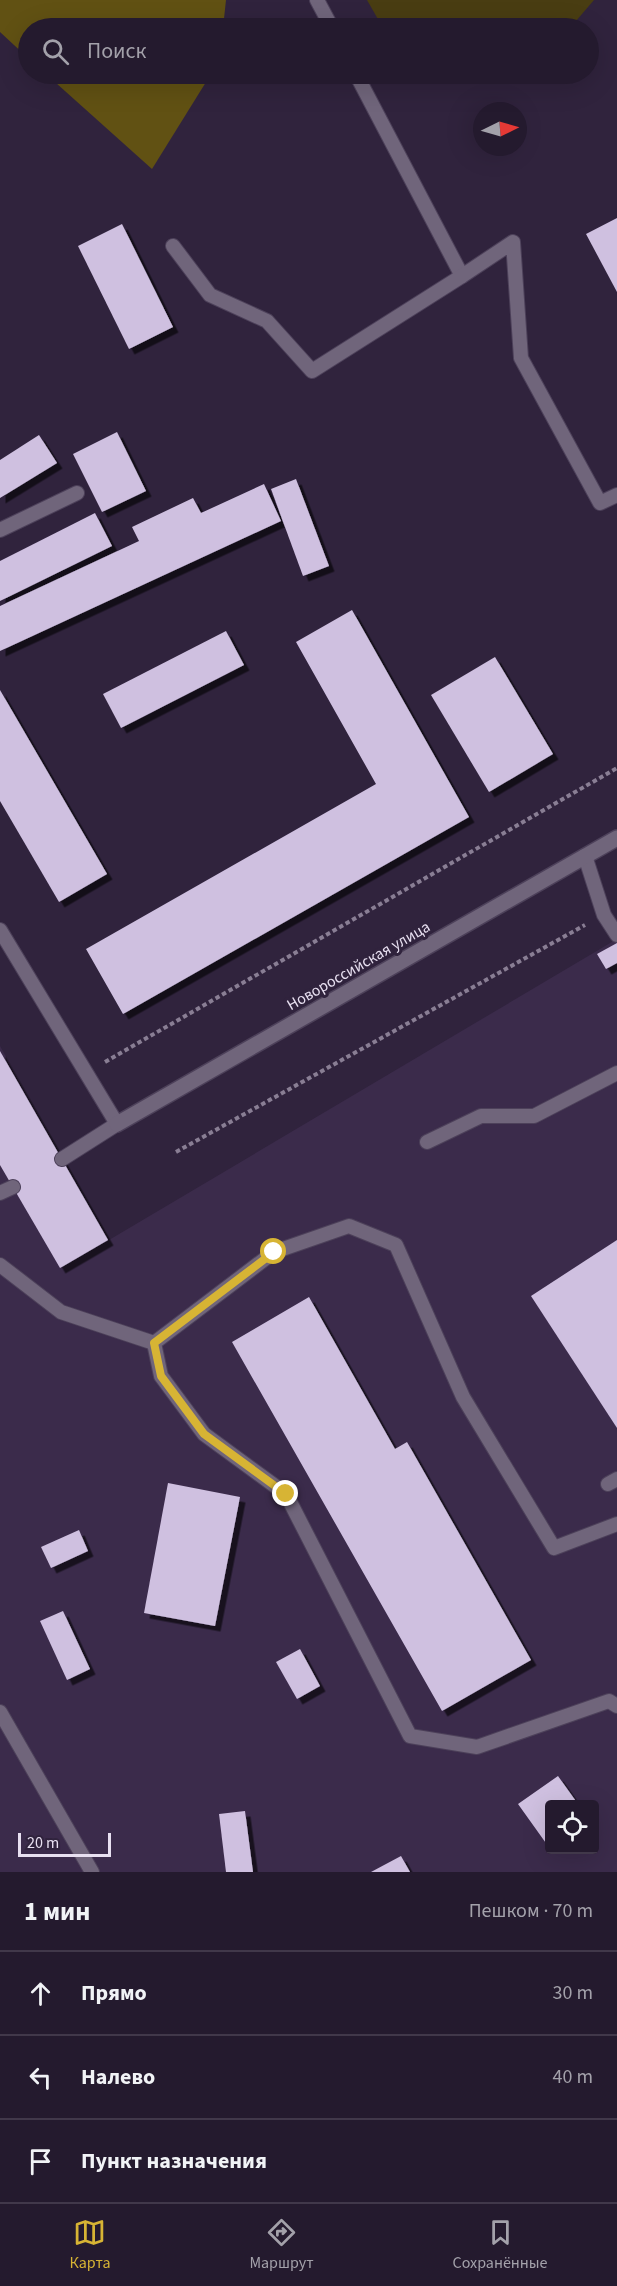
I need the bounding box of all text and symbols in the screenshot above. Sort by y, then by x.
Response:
search box [18,18,599,84]
icon: search [39,35,72,68]
text: Поиск [87,35,146,67]
north arrow [473,102,527,156]
street label: Новороссийская улица [283,916,434,1016]
route start [260,1238,286,1264]
route end [272,1480,298,1506]
map controls [545,1800,599,1854]
button: locate [545,1800,599,1854]
scale bar [18,1830,111,1858]
text: 20 m [27,1832,59,1854]
text: 1 мин [24,1893,90,1930]
text: Пешком · 70 m [469,1897,593,1925]
icon: ahead [24,1977,57,2010]
text: Прямо [81,1977,147,2009]
text: 30 m [553,1979,593,2007]
icon: left [24,2061,57,2094]
text: Налево [81,2061,155,2093]
text: 40 m [553,2063,593,2091]
icon: arrive [24,2145,57,2178]
text: Пункт назначения [81,2145,267,2177]
tab: Карта [69,2216,110,2274]
tab: Маршрут [249,2216,314,2274]
tab: Сохранённые [453,2216,548,2274]

